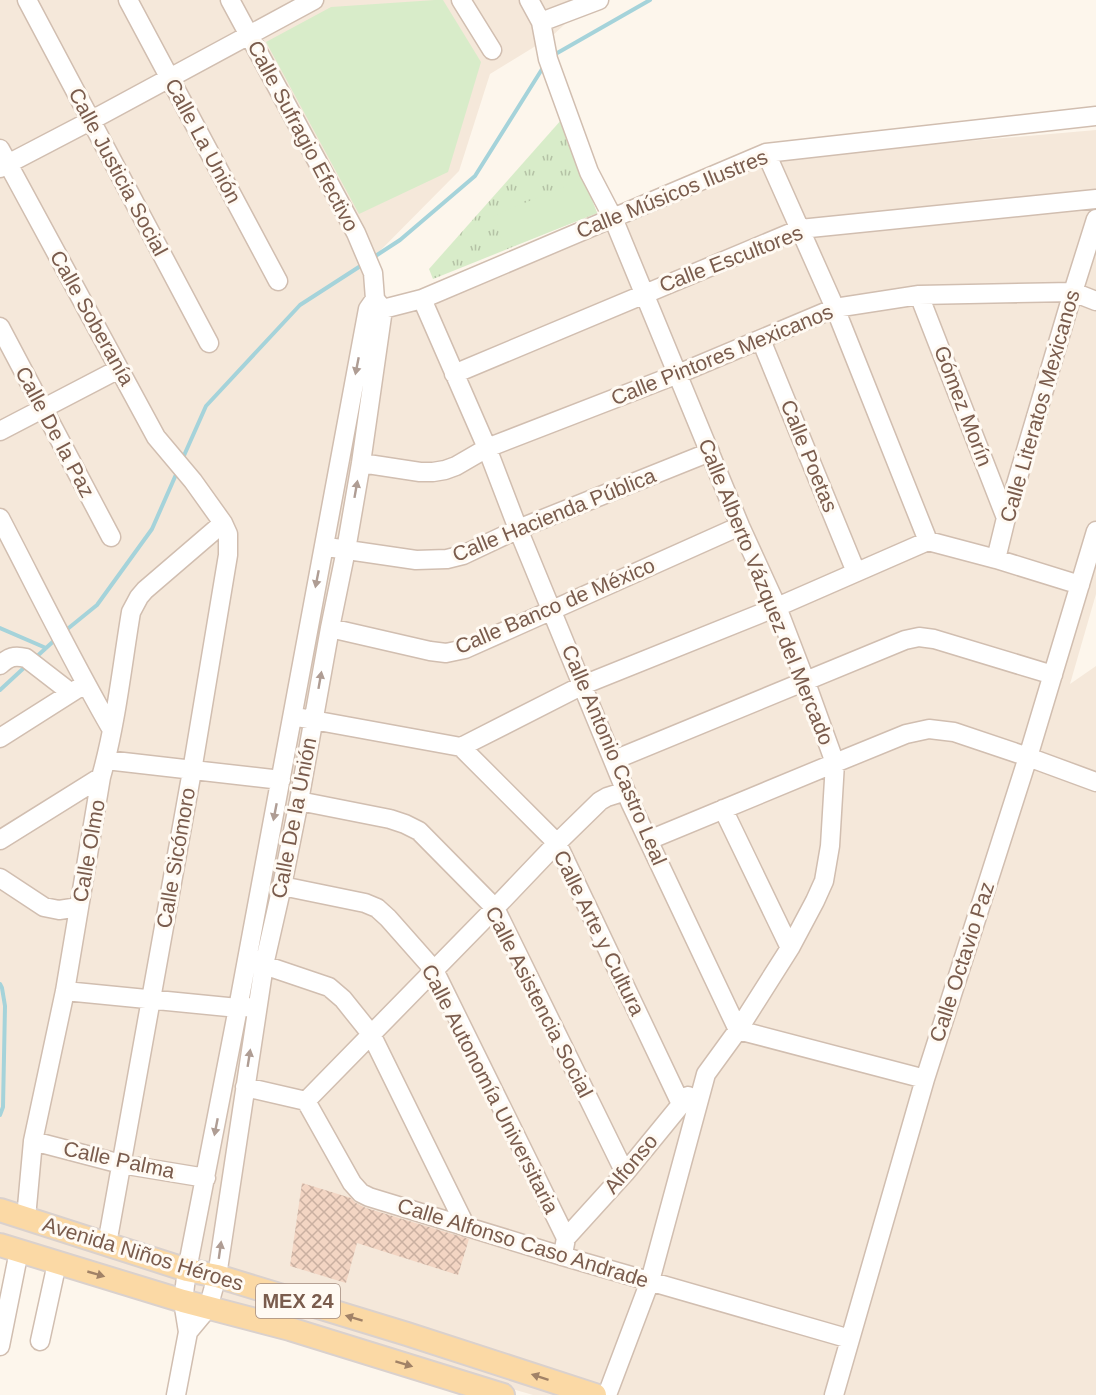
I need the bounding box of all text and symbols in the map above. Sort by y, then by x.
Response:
street label: Calle Sufragio Efectivo [243,37,363,235]
street label: Calle La Unión [161,75,246,207]
street label: Calle Justicia Social [64,84,172,260]
street label: Calle Músicos Ilustres [573,145,771,242]
street label: Calle Escultores [656,221,806,296]
street label: Calle Soberanía [46,246,139,389]
street label: Calle Literatos Mexicanos [995,287,1084,525]
street label: Calle Pintores Mexicanos [608,299,836,410]
street label: Gómez Morín [930,342,997,469]
one-way arrow [352,357,361,376]
street label: Calle De la Paz [11,362,100,501]
street label: Calle Poetas [776,396,842,515]
street label: Calle Alberto Vázquez del Mercado [694,435,839,748]
street label: Calle Hacienda Pública [449,463,659,566]
one-way arrow [352,479,361,498]
street label: Calle Banco de México [451,553,658,658]
one-way arrow [313,569,322,588]
street label: Calle Antonio Castro Leal [558,641,671,868]
one-way arrow [316,671,325,690]
street label: Calle De la Unión [267,736,320,900]
street label: Calle Sicómoro [152,786,199,930]
street label: Calle Olmo [68,798,109,904]
one-way arrow [270,802,279,821]
street label: Calle Arte y Cultura [549,846,650,1019]
street label: Calle Octavio Paz [925,879,998,1045]
street label: Calle Asistencia Social [481,902,598,1101]
street label: Calle Autonomía Universitaria [417,960,564,1218]
one-way arrow [245,1048,254,1067]
one-way arrow [211,1118,220,1137]
street label: Alfonso [599,1129,662,1198]
street label: Calle Palma [61,1136,177,1183]
street label: Calle Alfonso Caso Andrade [395,1193,652,1292]
street label: Avenida Niños Héroes [40,1212,246,1295]
one-way arrow [216,1241,225,1260]
one-way arrow [87,1270,105,1279]
road number: MEX 24 [256,1284,340,1318]
one-way arrow [345,1313,363,1322]
one-way arrow [395,1360,413,1370]
one-way arrow [531,1372,549,1381]

